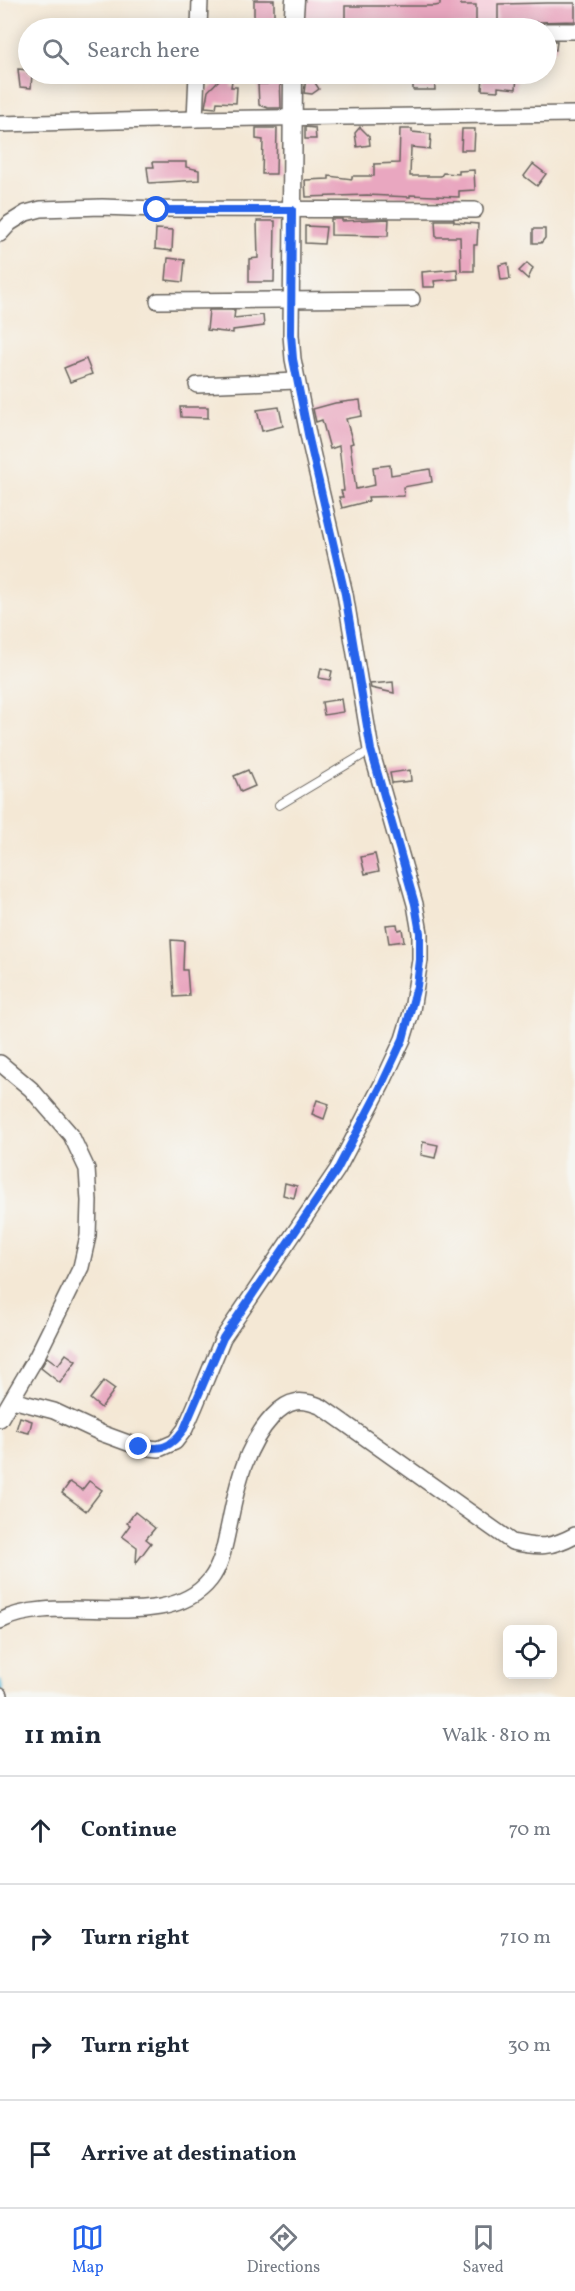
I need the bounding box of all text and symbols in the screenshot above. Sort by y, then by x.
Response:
search box [18,18,557,84]
icon: search [39,35,72,68]
text: Search here [87,36,200,67]
route start [143,196,169,222]
route end [125,1433,151,1459]
map controls [503,1625,557,1679]
button: locate [503,1625,557,1679]
text: 11 min [24,1718,102,1754]
text: Walk · 810 m [442,1722,551,1750]
icon: ahead [24,1814,57,1847]
text: Continue [81,1815,177,1846]
text: 70 m [508,1816,551,1844]
icon: right [24,1922,57,1955]
text: Turn right [81,1923,189,1954]
text: 710 m [500,1924,551,1952]
icon: right [24,2030,57,2063]
text: Turn right [81,2031,189,2062]
text: 30 m [507,2032,551,2060]
icon: arrive [24,2138,57,2171]
text: Arrive at destination [81,2139,297,2170]
tab: Map [71,2221,104,2279]
tab: Directions [247,2221,320,2279]
tab: Saved [463,2221,504,2279]

